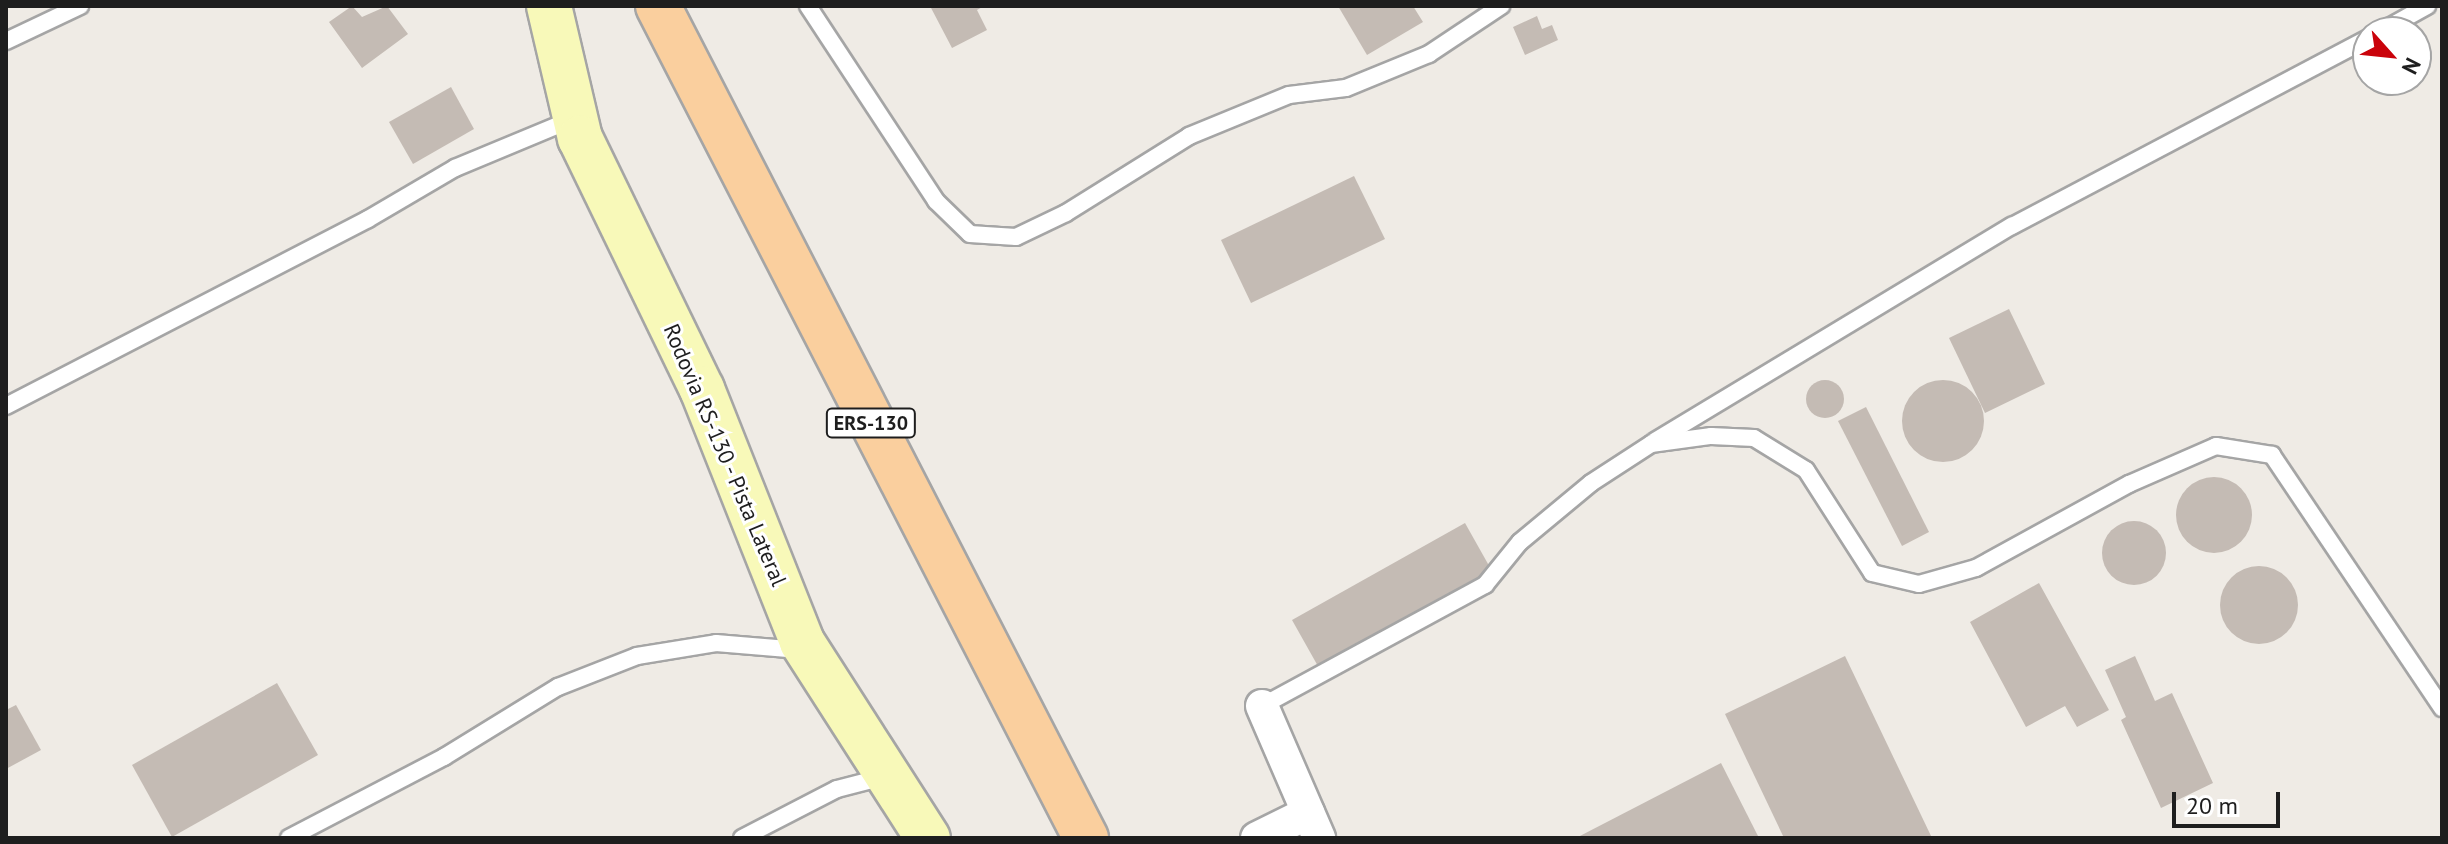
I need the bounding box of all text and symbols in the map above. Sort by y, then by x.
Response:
north arrow [2352,16,2432,96]
text: N [2396,53,2427,79]
street label: Rodovia RS-130 - Pista Lateral [657,318,793,592]
road number: ERS-130 [825,407,917,439]
scale bar [2176,776,2284,826]
text: 20 m [2186,790,2238,821]

